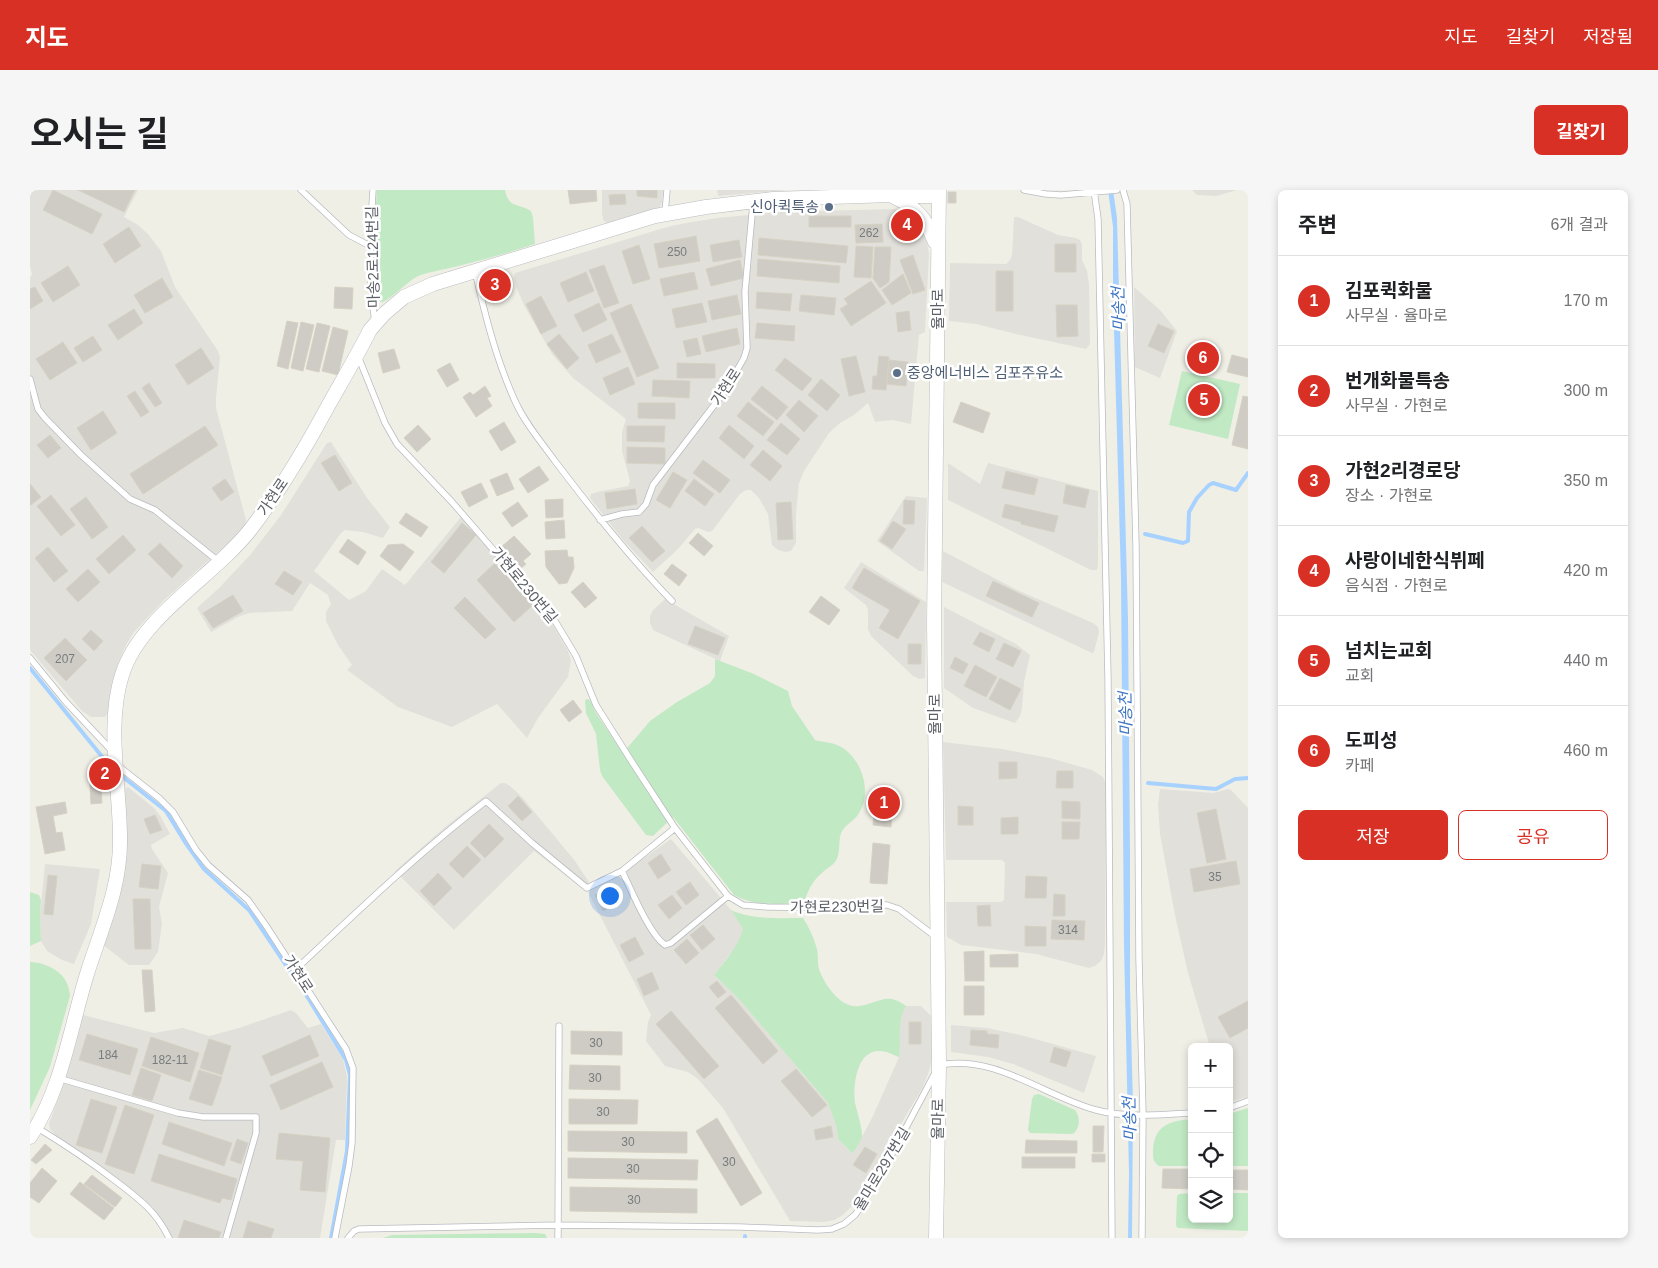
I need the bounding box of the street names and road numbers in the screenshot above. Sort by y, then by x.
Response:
street label: 마송2로124번길 [363,206,382,308]
street label: 율마로 [929,288,946,330]
street label: 가현로 [707,365,744,409]
street label: 가현로 [254,475,291,519]
street label: 가현로230번길 [488,543,561,626]
street label: 율마로 [926,693,943,735]
street label: 가현로230번길 [790,897,884,916]
street label: 가현로 [280,952,317,996]
street label: 율마로 [929,1098,946,1140]
street label: 율마로297번길 [850,1124,913,1213]

